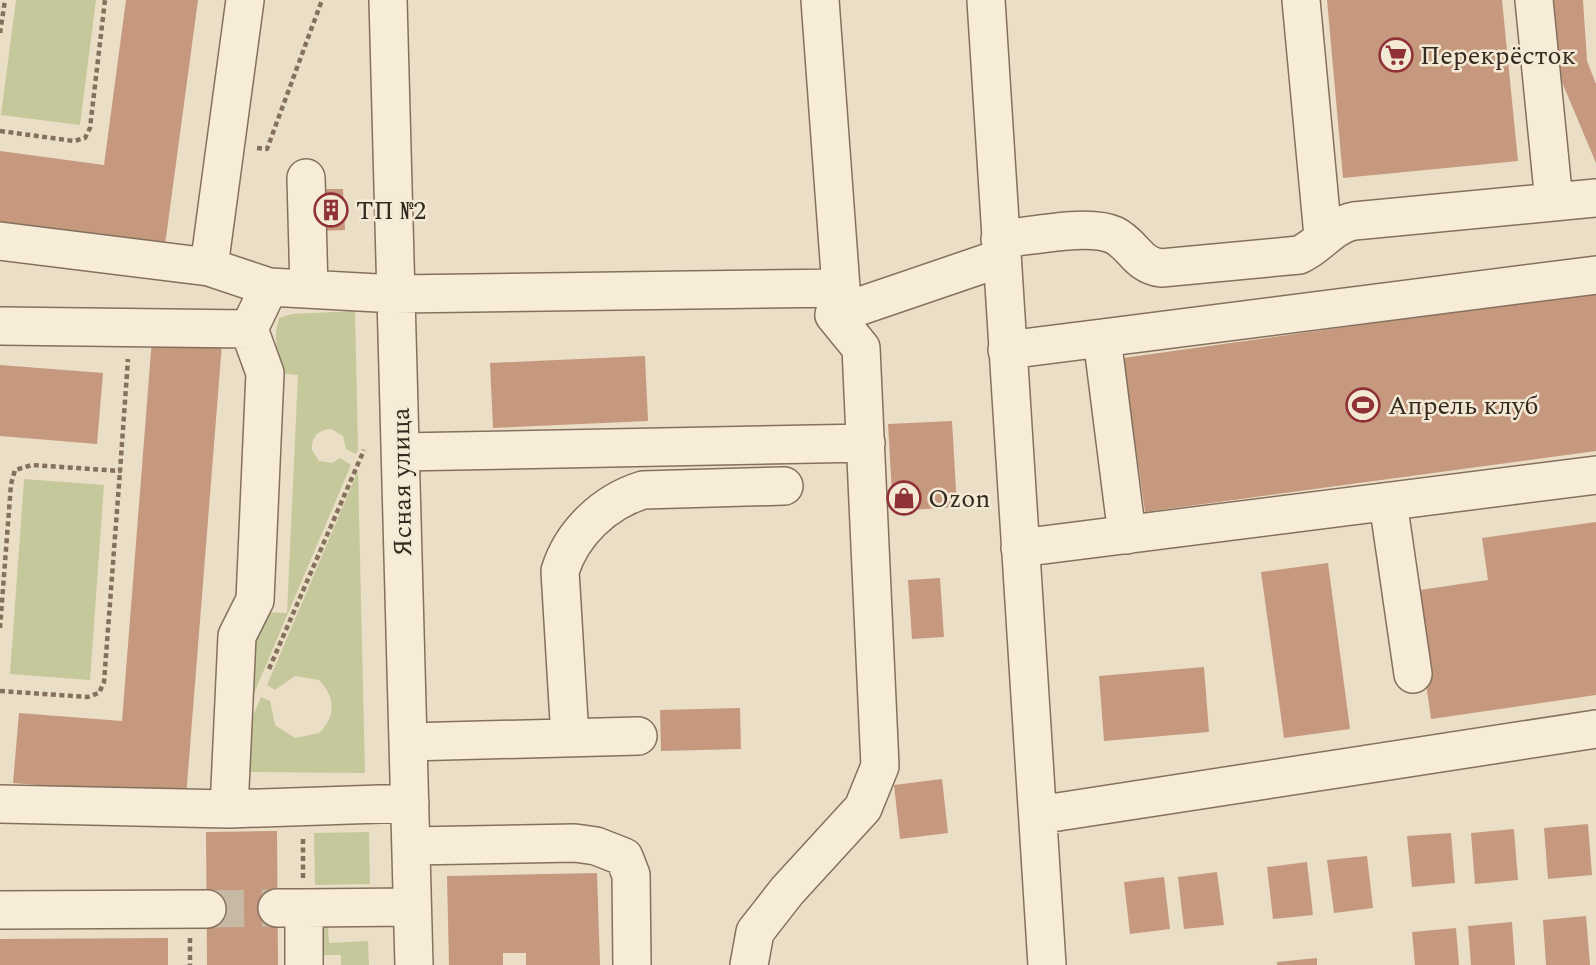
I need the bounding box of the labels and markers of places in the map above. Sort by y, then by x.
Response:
supermarket icon: Перекрёсток [1377,36,1415,74]
place label: Перекрёсток [1420,36,1576,76]
building icon: ТП №2 [312,191,350,229]
place label: ТП №2 [356,191,426,231]
sports icon: Апрель клуб [1344,386,1382,424]
place label: Апрель клуб [1388,386,1539,426]
shop icon: Ozon [885,479,923,517]
place label: Ozon [928,479,990,519]

